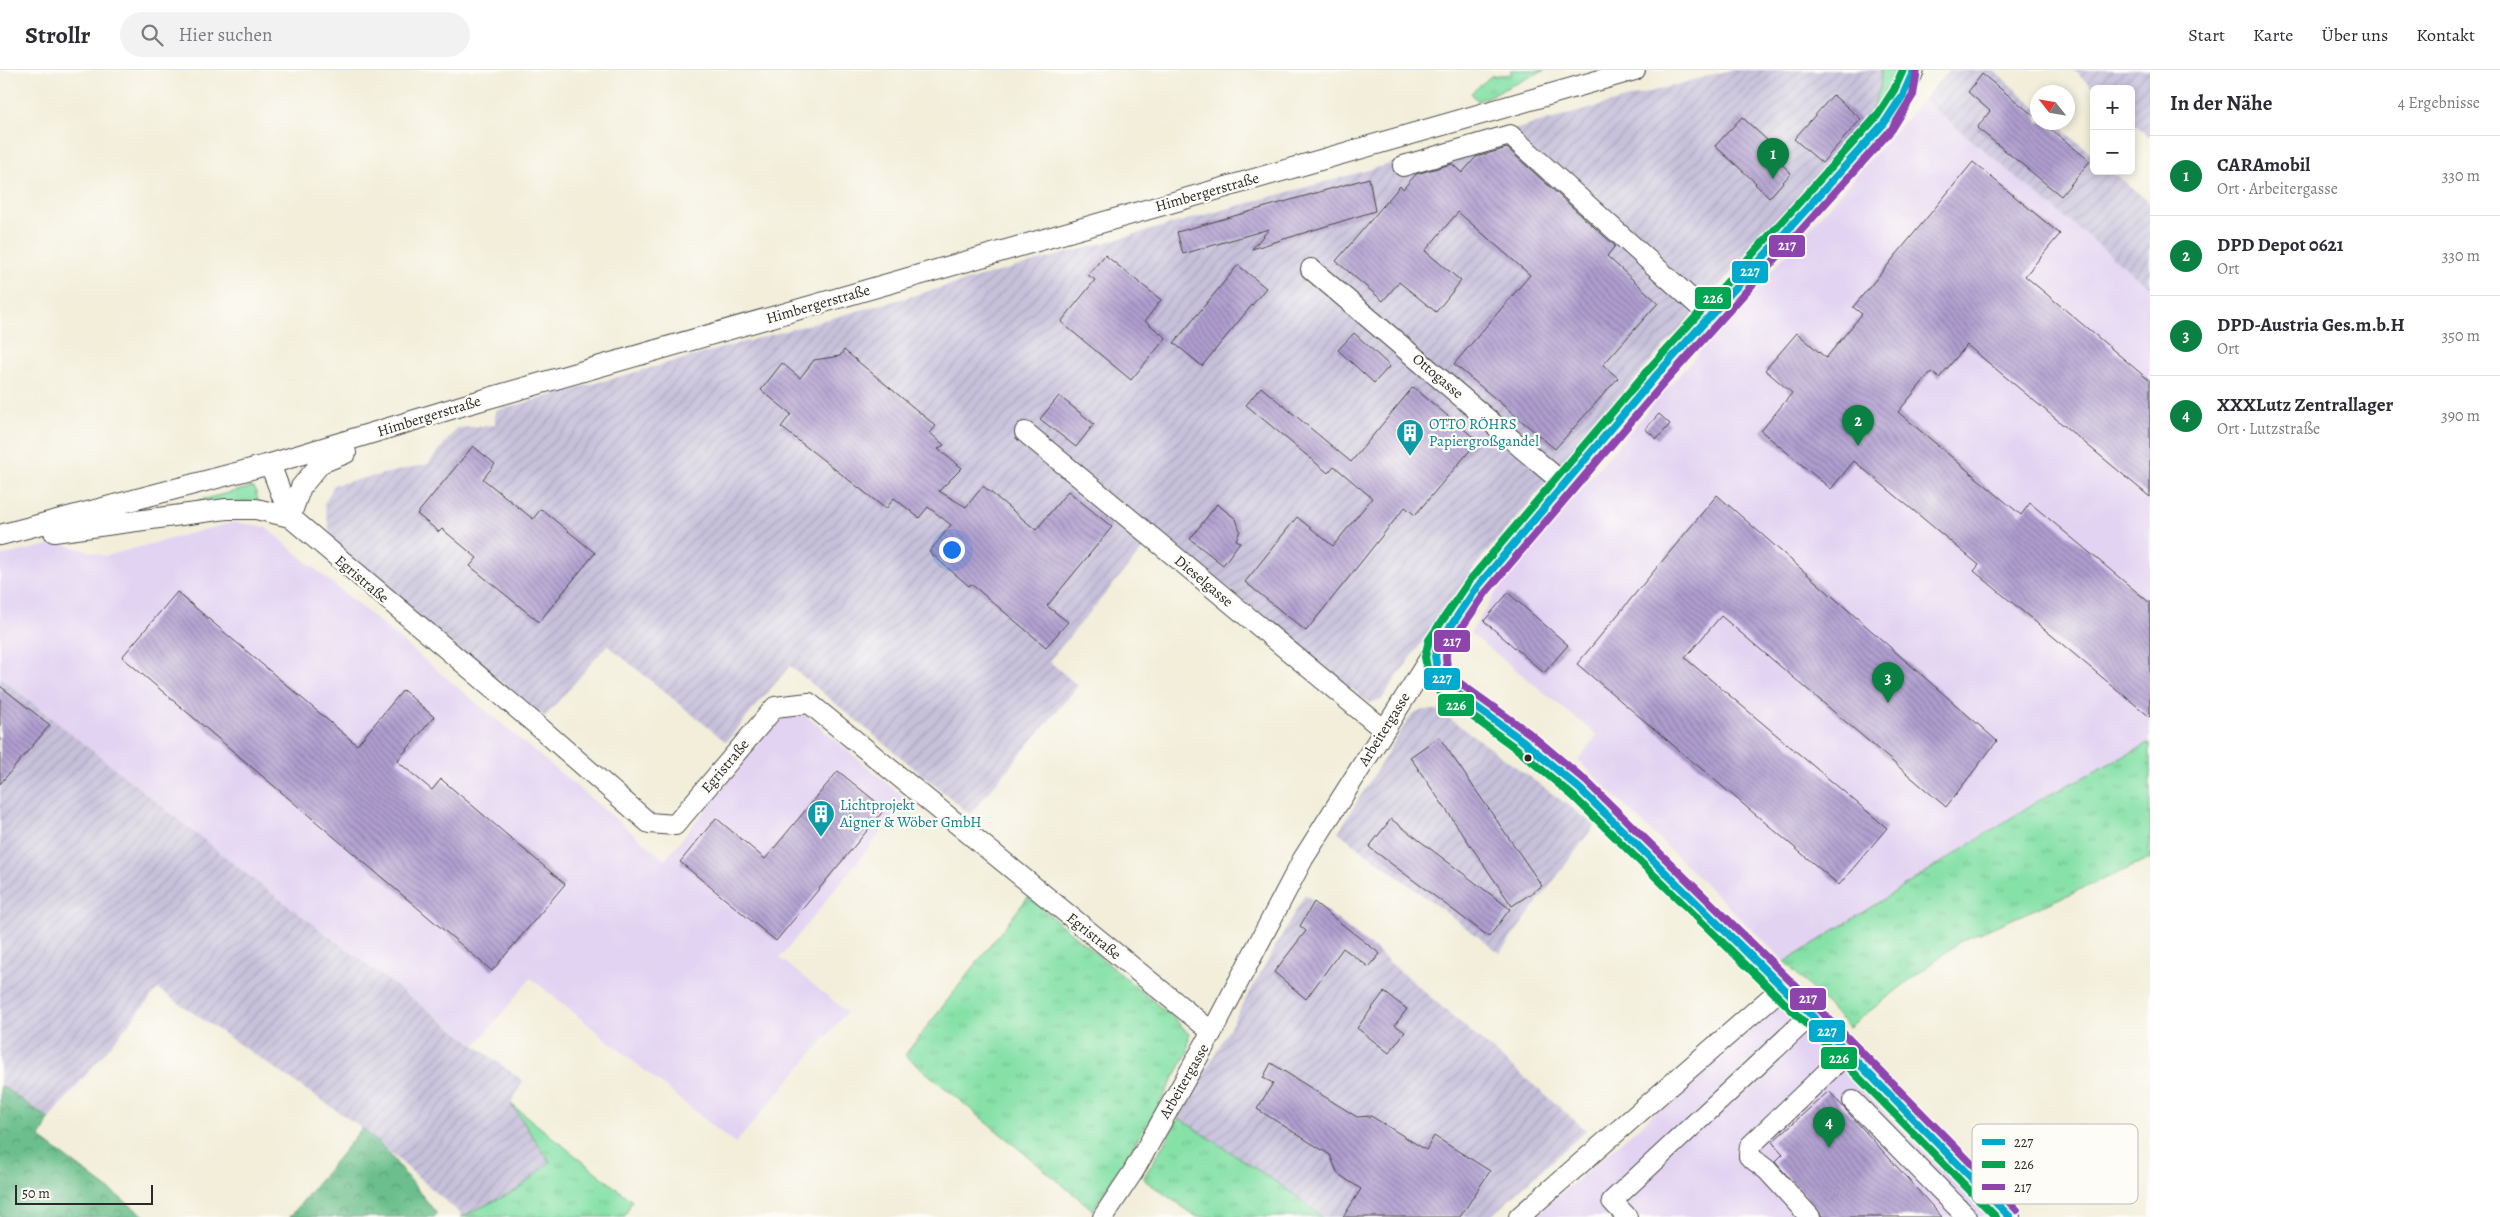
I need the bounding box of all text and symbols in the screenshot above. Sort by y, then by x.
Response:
search box [120,12,470,57]
text: Strollr [25,19,90,51]
icon: search [138,21,166,49]
text: Hier suchen [178,22,273,48]
text: Start [2188,23,2225,47]
text: Karte [2253,23,2293,47]
text: Über uns [2321,23,2388,47]
text: Kontakt [2416,23,2475,47]
north arrow [2030,85,2075,130]
map controls [2090,85,2135,175]
button: + [2090,85,2135,130]
text: In der Nähe [2170,89,2272,117]
text: 4 Ergebnisse [2398,92,2480,114]
button: − [2090,130,2135,175]
pin: 1 [1757,138,1789,179]
text: CARAmobil [2217,152,2310,178]
text: 1 [2183,165,2189,187]
text: 330 m [2442,165,2480,187]
street label: Himbergerstraße [1153,168,1261,216]
text: Ort · Arbeitergasse [2217,178,2338,200]
text: DPD Depot 0621 [2217,232,2344,258]
line badge: 217 [1768,234,1806,258]
text: 217 [1778,236,1796,255]
text: 2 [2182,245,2190,267]
text: 330 m [2442,245,2480,267]
text: Ort [2217,258,2239,280]
line badge: 227 [1731,260,1769,284]
text: 227 [1740,262,1760,281]
street label: Himbergerstraße [764,280,872,328]
line badge: 226 [1694,286,1732,310]
text: 226 [1703,289,1723,308]
text: DPD-Austria Ges.m.b.H [2217,312,2405,338]
text: 3 [2183,325,2189,347]
text: 350 m [2441,325,2480,347]
text: Ort [2217,338,2239,360]
street label: Ottogasse [1408,349,1468,403]
street label: Himbergerstraße [375,391,483,441]
text: XXXLutz Zentrallager [2217,392,2393,418]
pin: 2 [1842,405,1874,446]
text: 4 [2182,405,2190,427]
text: 390 m [2441,405,2480,427]
place label: OTTO RÖHRS Papiergroßgandel [1429,414,1539,451]
building icon: OTTO RÖHRS Papiergroßgandel [1395,418,1425,457]
text: Ort · Lutzstraße [2217,418,2320,440]
your location [939,537,965,563]
street label: Egristraße [331,550,394,608]
street label: Dieselgasse [1170,551,1238,612]
line badge: 217 [1433,629,1471,653]
text: 217 [1443,632,1461,651]
pin: 3 [1872,662,1904,703]
line badge: 227 [1423,667,1461,691]
text: 227 [1432,669,1452,688]
street label: Arbeitergasse [1353,688,1415,770]
line badge: 226 [1437,693,1475,717]
text: 226 [1446,696,1466,715]
street label: Egristraße [696,734,754,797]
unlabelled marker [1523,753,1533,763]
place label: Lichtprojekt Aigner & Wöber GmbH [839,795,982,832]
building icon: Lichtprojekt Aigner & Wöber GmbH [806,799,836,838]
street label: Egristraße [1062,908,1126,964]
line badge: 217 [1789,987,1827,1011]
text: 217 [1799,989,1817,1008]
line badge: 227 [1808,1019,1846,1043]
text: 227 [1817,1022,1837,1041]
street label: Arbeitergasse [1154,1040,1214,1123]
line badge: 226 [1820,1046,1858,1070]
text: 226 [1829,1049,1849,1068]
pin: 4 [1813,1107,1845,1148]
legend [1972,1124,2138,1204]
text: 227 [2014,1133,2033,1152]
text: 226 [2014,1155,2034,1174]
text: 217 [2014,1178,2031,1197]
scale bar [15,1182,152,1205]
text: 50 m [22,1184,50,1203]

